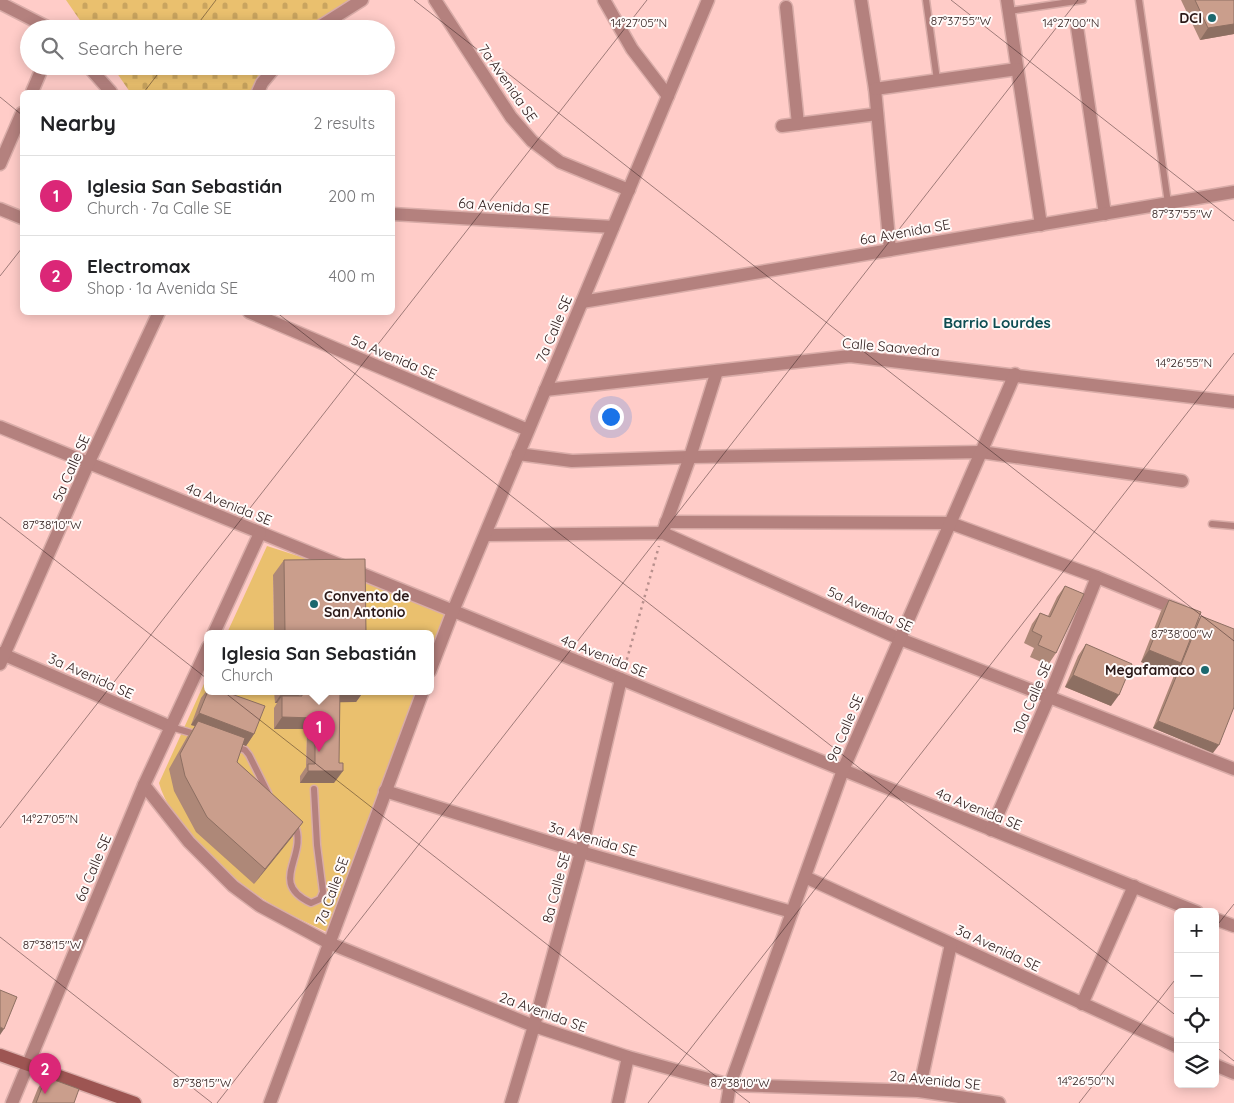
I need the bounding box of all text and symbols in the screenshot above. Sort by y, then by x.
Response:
place label: DCI [1179,9,1202,27]
marker: DCI [1206,12,1218,24]
text: 87°37'55"W [931,13,992,28]
text: 14°27'05"N [611,15,667,30]
text: 14°27'00"N [1042,15,1100,30]
search box [20,20,395,75]
icon: search [38,34,66,62]
text: Search here [78,36,183,60]
street label: 7a Avenida SE [474,41,542,126]
text: Nearby [40,110,116,136]
text: 2 results [313,113,375,133]
text: Iglesia San Sebastián [87,174,282,198]
text: 1 [53,186,59,206]
text: 200 m [328,186,375,206]
street label: 6a Avenida SE [458,194,550,218]
text: Church · 7a Calle SE [87,198,232,218]
text: 87°37'55"W [1152,206,1213,221]
street label: 6a Avenida SE [858,215,952,249]
text: Electromax [87,254,190,278]
text: 2 [51,266,61,286]
text: 400 m [329,266,375,286]
text: Shop · 1a Avenida SE [87,278,238,298]
street label: 7a Calle SE [532,293,576,365]
district label: Barrio Lourdes [943,313,1051,332]
street label: 5a Avenida SE [348,331,440,383]
street label: Calle Saavedra [841,334,941,360]
text: 14°26'55"N [1156,355,1212,370]
your location [598,404,624,430]
street label: 5a Calle SE [48,432,94,504]
street label: 4a Avenida SE [183,479,275,529]
text: 87°38'10"W [22,517,82,532]
street label: 5a Avenida SE [825,582,916,636]
place label: Convento de San Antonio [324,587,410,621]
marker: Convento de San Antonio [308,598,320,610]
text: 87°38'00"W [1151,626,1213,641]
popup [204,630,434,695]
street label: 4a Avenida SE [558,631,650,681]
text: Iglesia San Sebastián [221,641,417,665]
street label: 3a Avenida SE [46,649,136,703]
street label: 10a Calle SE [1009,659,1055,737]
place label: Megafamaco [1105,661,1195,679]
marker: Megafamaco [1199,664,1211,676]
text: Church [221,665,273,685]
street label: 9a Calle SE [823,691,867,764]
pin: 1 [303,711,335,752]
street label: 4a Avenida SE [933,784,1025,834]
text: 14°27'05"N [22,811,78,826]
street label: 3a Avenida SE [547,818,639,860]
street label: 6a Calle SE [71,832,115,904]
street label: 8a Calle SE [538,851,574,925]
street label: 7a Calle SE [311,855,353,927]
map controls [1174,908,1219,1088]
button: + [1174,908,1219,953]
street label: 3a Avenida SE [953,921,1043,975]
text: 87°38'15"W [23,937,82,952]
button: − [1174,953,1219,998]
street label: 2a Avenida SE [497,988,589,1036]
button: locate [1174,998,1219,1043]
button: layers [1174,1043,1219,1088]
pin: 2 [29,1053,61,1094]
street label: 2a Avenida SE [888,1066,982,1094]
text: 14°26'50"N [1057,1073,1115,1088]
text: 87°38'15"W [173,1075,232,1090]
text: 87°38'10"W [710,1075,770,1090]

